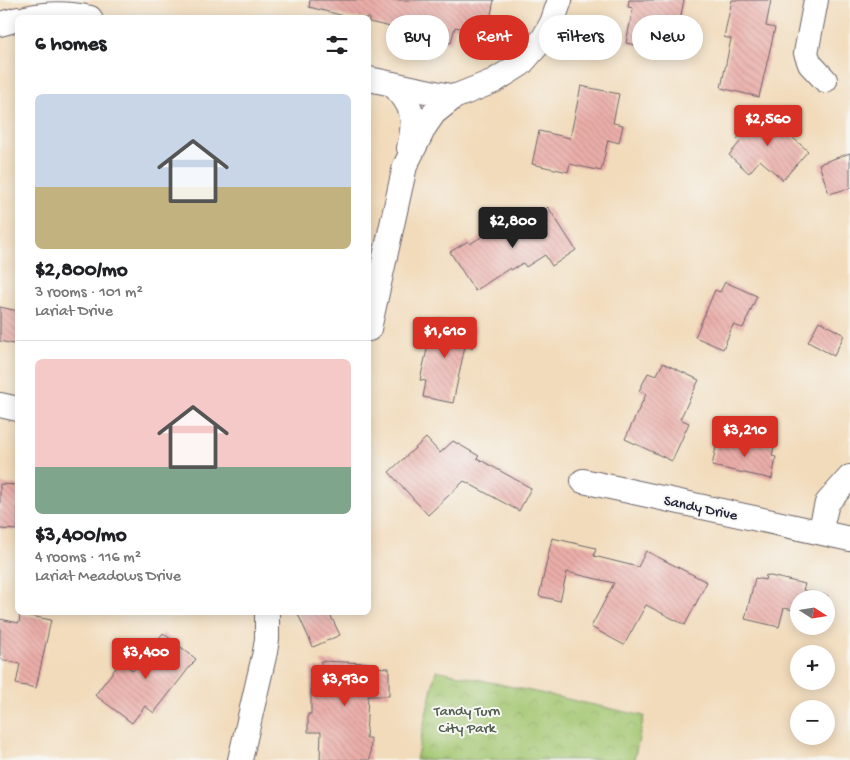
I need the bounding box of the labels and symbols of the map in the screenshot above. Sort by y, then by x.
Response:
pin: $2,560 [727,104,809,147]
pin: $2,800 [472,206,554,249]
pin: $1,610 [404,316,486,359]
pin: $3,210 [704,416,786,458]
street label: Sandy Drive [662,492,739,526]
north arrow [790,590,835,635]
pin: $3,400 [105,638,187,680]
pin: $3,930 [304,664,386,707]
park label: Tandy Turn City Park [433,703,500,738]

